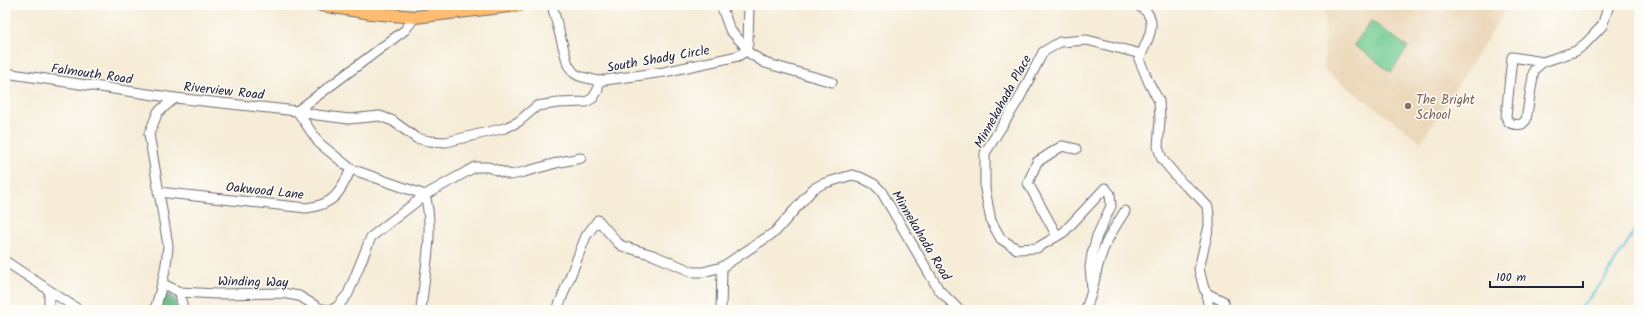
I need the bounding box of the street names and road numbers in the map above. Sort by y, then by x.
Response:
street label: South Shady Circle [605,40,711,79]
street label: Minnekahada Place [969,51,1038,152]
street label: Falmouth Road [50,58,134,91]
street label: Riverview Road [183,77,266,106]
street label: Oakwood Lane [225,177,305,206]
street label: Minnekahada Road [885,187,956,285]
street label: Winding Way [218,271,289,294]

